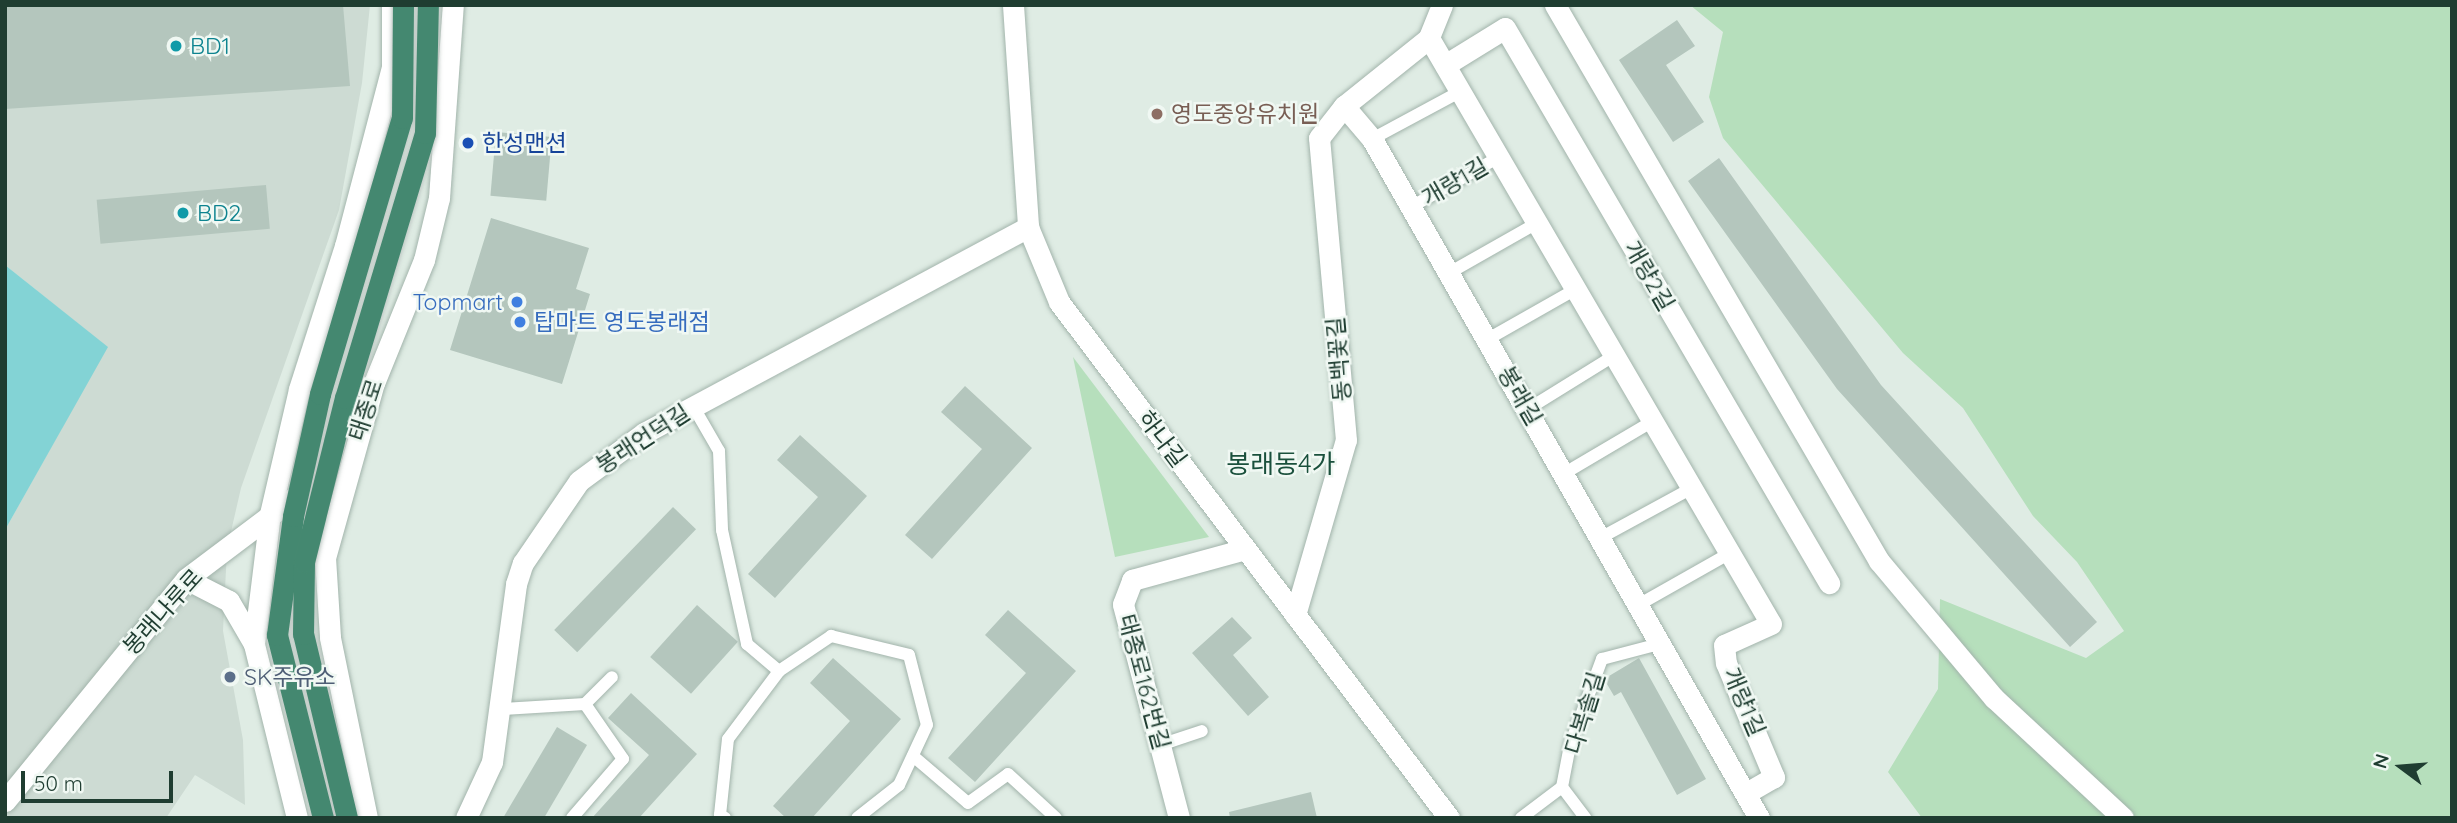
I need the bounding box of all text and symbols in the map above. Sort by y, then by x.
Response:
place label: BD1 [190,32,230,60]
marker: BD1 [168,38,184,54]
place label: 영도중앙유치원 [1171,100,1319,128]
marker: 영도중앙유치원 [1149,106,1165,122]
place label: 한성맨션 [482,129,567,157]
marker: 한성맨션 [460,135,476,151]
street label: 개량1길 [1417,152,1493,212]
place label: BD2 [197,199,241,227]
marker: BD2 [175,205,191,221]
street label: 개량2길 [1618,236,1680,316]
place label: Topmart [412,288,503,316]
marker: Topmart [509,294,525,310]
place label: 탑마트 영도봉래점 [534,308,710,336]
marker: 탑마트 영도봉래점 [512,314,528,330]
street label: 동백꽃길 [1322,316,1356,402]
street label: 봉래길 [1492,362,1548,430]
street label: 태종로 [343,376,389,444]
street label: 봉래언덕길 [591,399,695,479]
street label: 하나길 [1132,405,1192,473]
district label: 봉래동4가 [1226,448,1336,480]
street label: 봉래나루로 [117,563,209,661]
street label: 태종로162번길 [1113,611,1175,753]
place label: SK주유소 [244,663,336,691]
street label: 개량1길 [1717,663,1771,741]
street label: 다복솔길 [1559,668,1611,758]
marker: SK주유소 [222,669,238,685]
north arrow [2366,732,2436,802]
text: N [2367,751,2394,771]
scale bar [24,756,177,800]
text: 50 m [34,770,83,796]

